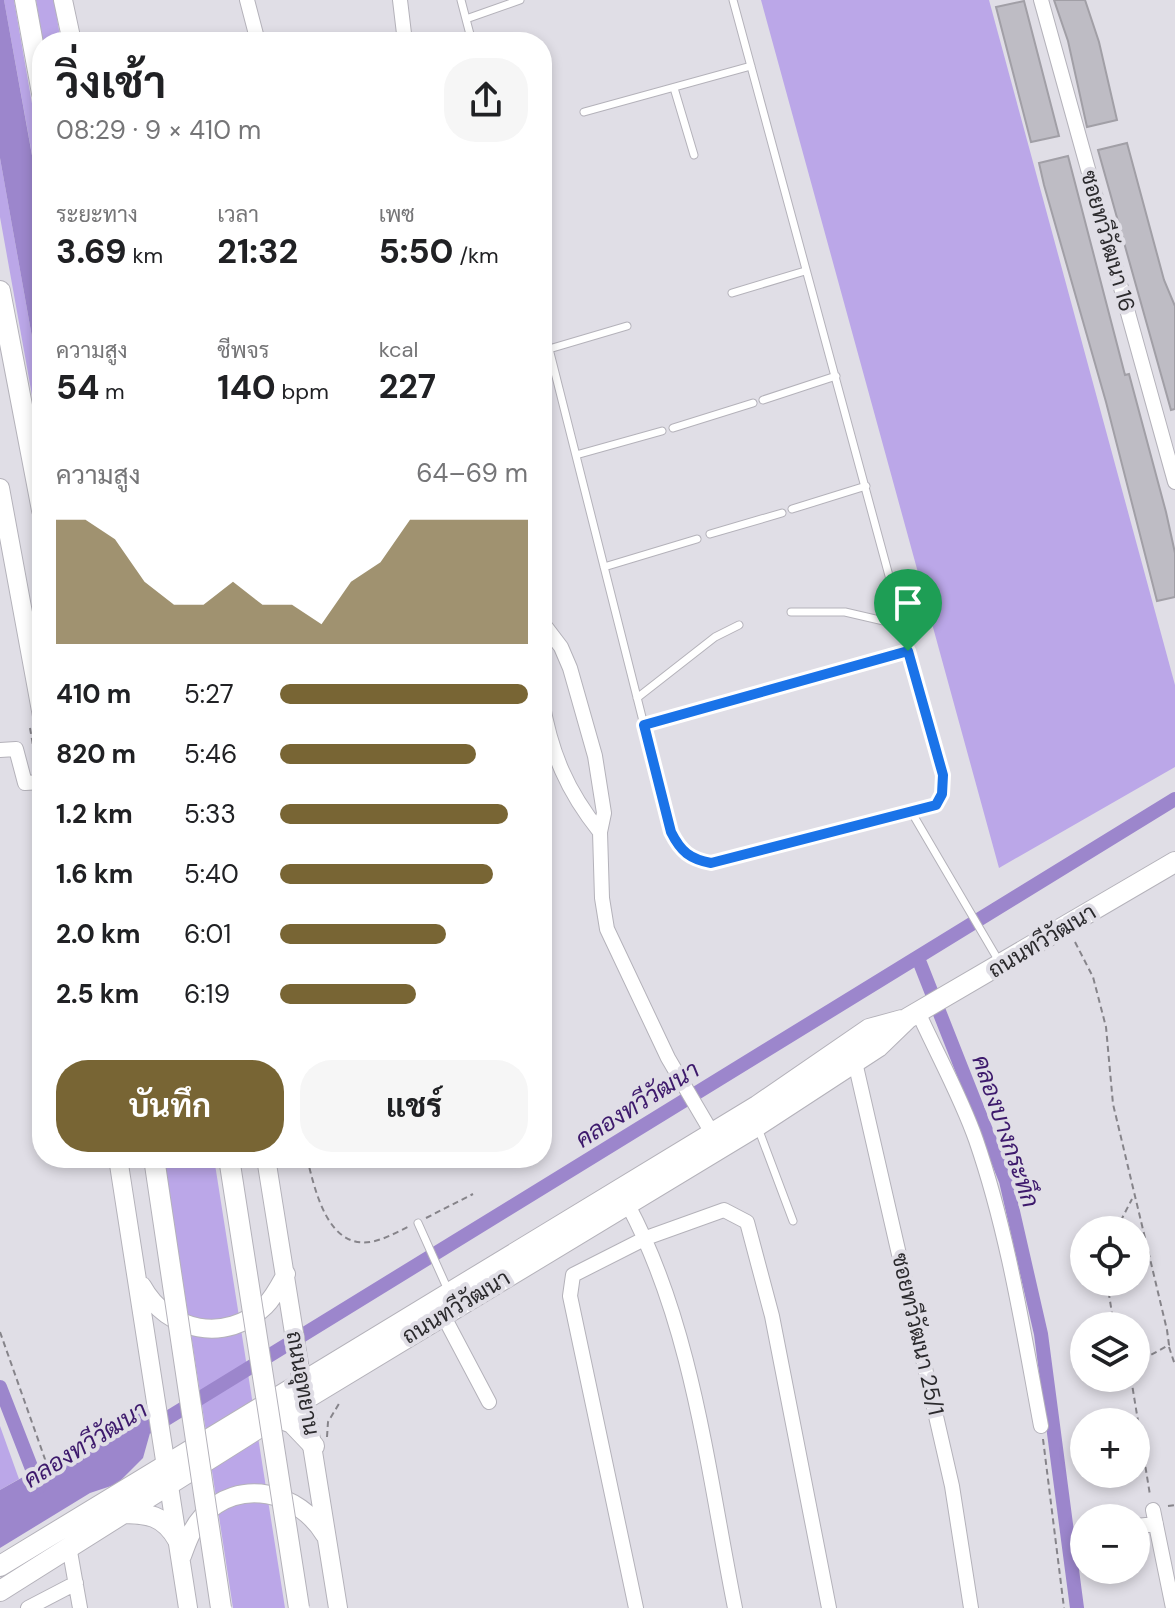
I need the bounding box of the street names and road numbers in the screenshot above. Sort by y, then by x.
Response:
street label: ซอยทวีวัฒนา 16 [1074,167,1142,315]
street label: ถนนทวีวัฒนา [983,897,1101,985]
street label: ซอยทวีวัฒนา 25/1 [885,1250,951,1418]
street label: ถนนทวีวัฒนา [397,1263,515,1351]
street label: ถนนอุทยาน [279,1329,326,1438]

